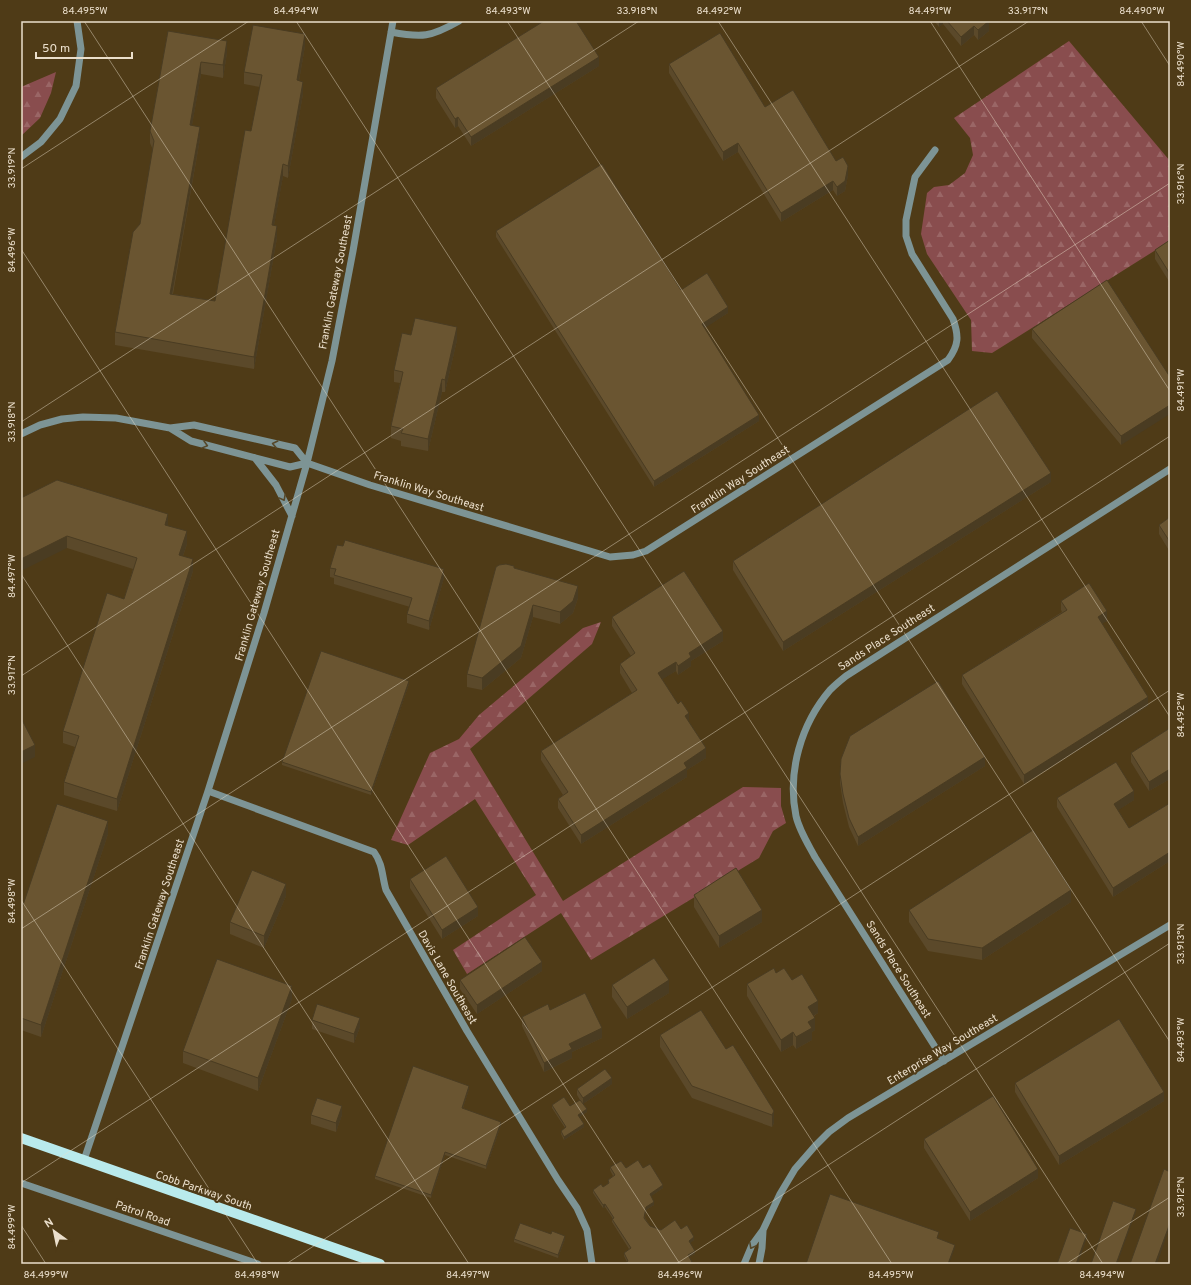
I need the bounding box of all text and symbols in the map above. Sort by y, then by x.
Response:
text: 84.495°W [62,5,108,18]
text: 84.494°W [273,5,319,18]
text: 84.493°W [485,5,531,18]
text: 33.918°N [616,5,658,18]
text: 84.492°W [696,5,742,18]
text: 84.491°W [909,5,951,18]
text: 33.917°N [1008,5,1048,18]
text: 84.490°W [1119,5,1165,18]
scale bar [36,34,132,60]
text: 50 m [42,41,70,57]
text: 84.490°W [1175,41,1188,87]
text: 33.919°N [6,147,19,189]
text: 33.916°N [1175,163,1188,205]
street label: Franklin Gateway Southeast [316,214,356,351]
text: 84.496°W [6,227,19,273]
text: 84.491°W [1175,369,1188,411]
text: 33.918°N [6,401,19,443]
one-way arrow [201,440,208,449]
one-way arrow [272,440,278,448]
street label: Franklin Way Southeast [689,443,792,517]
street label: Franklin Way Southeast [372,469,486,515]
one-way arrow [278,493,285,501]
street label: Franklin Gateway Southeast [232,528,284,663]
text: 84.497°W [6,554,19,598]
street label: Sands Place Southeast [836,601,938,674]
text: 33.917°N [6,655,19,695]
text: 84.492°W [1175,692,1188,738]
street label: Franklin Gateway Southeast [132,837,188,971]
text: 84.498°W [6,878,19,924]
street label: Sands Place Southeast [862,918,934,1021]
text: 33.913°N [1175,923,1188,965]
street label: Davis Lane Southeast [415,928,480,1027]
street label: Enterprise Way Southeast [885,1011,1000,1088]
text: 84.493°W [1175,1017,1188,1063]
street label: Cobb Parkway South [153,1168,254,1214]
text: 33.912°N [1175,1176,1188,1218]
street label: Patrol Road [113,1198,172,1230]
text: 84.499°W [6,1204,19,1250]
north arrow [34,1211,74,1251]
text: N [42,1215,56,1231]
one-way arrow [749,1242,757,1249]
text: 84.499°W [23,1269,69,1282]
text: 84.498°W [234,1269,280,1282]
text: 84.497°W [446,1269,490,1282]
text: 84.496°W [657,1269,703,1282]
text: 84.495°W [868,1269,914,1282]
text: 84.494°W [1079,1269,1125,1282]

